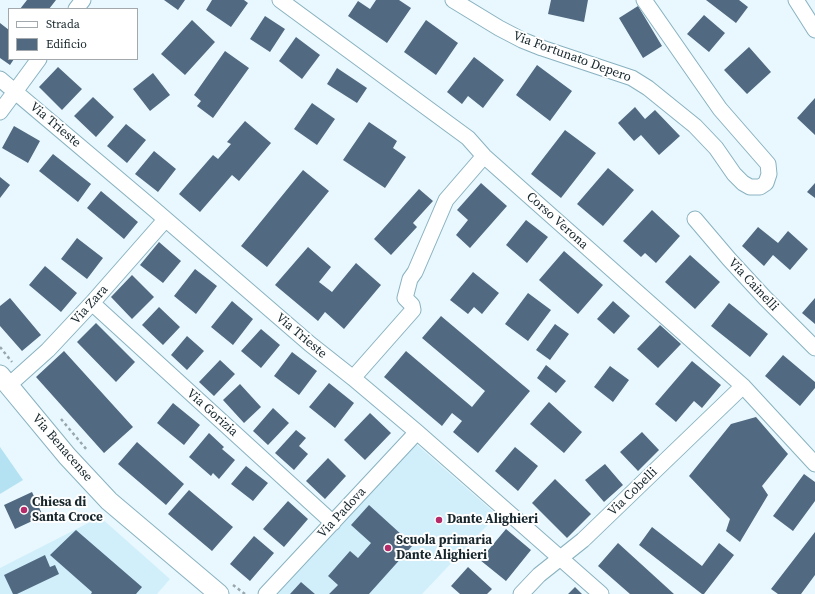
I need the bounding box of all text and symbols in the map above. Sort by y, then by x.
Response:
legend [8,8,138,60]
text: Strada [46,16,80,32]
street label: Via Fortunato Depero [511,28,633,86]
text: Edificio [46,36,87,52]
street label: Via Trieste [26,99,84,151]
street label: Corso Verona [523,189,591,253]
street label: Via Cainelli [725,255,781,315]
street label: Via Zara [68,282,112,328]
street label: Via Trieste [272,310,330,362]
street label: Via Gorizia [183,386,241,440]
street label: Via Benacense [28,411,96,485]
street label: Via Cobelli [605,465,661,519]
street label: Via Padova [315,484,369,542]
place label: Chiesa di Santa Croce [32,495,103,526]
marker: Chiesa di Santa Croce [19,505,29,515]
place label: Dante Alighieri [447,512,538,528]
marker: Dante Alighieri [434,515,444,525]
place label: Scuola primaria Dante Alighieri [396,533,492,564]
marker: Scuola primaria Dante Alighieri [383,543,393,553]

